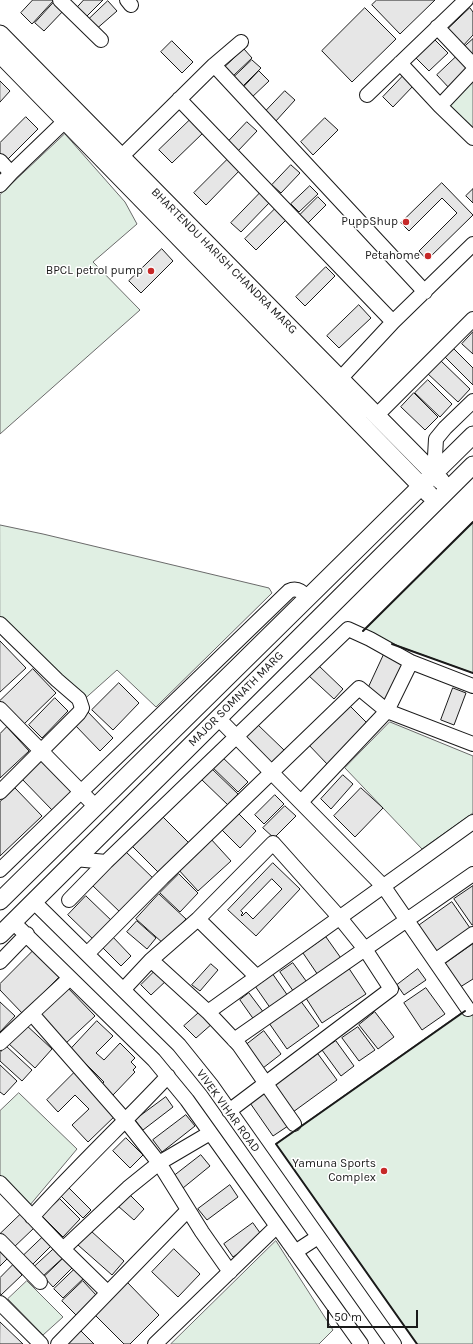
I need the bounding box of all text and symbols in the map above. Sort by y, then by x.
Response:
street label: BHARTENDU HARISH CHANDRA MARG [148,185,300,337]
place label: PuppShup [341,215,398,229]
marker: PuppShup [401,217,411,227]
place label: Petahome [365,249,420,263]
marker: Petahome [423,251,433,261]
place label: BPCL petrol pump [46,264,143,278]
marker: BPCL petrol pump [146,266,156,276]
street label: MAJOR SOMNATH MARG [185,648,287,750]
street label: VIVEK VIHAR ROAD [193,1067,263,1155]
place label: Yamuna Sports Complex [292,1157,376,1185]
marker: Yamuna Sports Complex [379,1166,389,1176]
scale bar [329,1302,420,1328]
text: 50 m [334,1310,362,1324]

